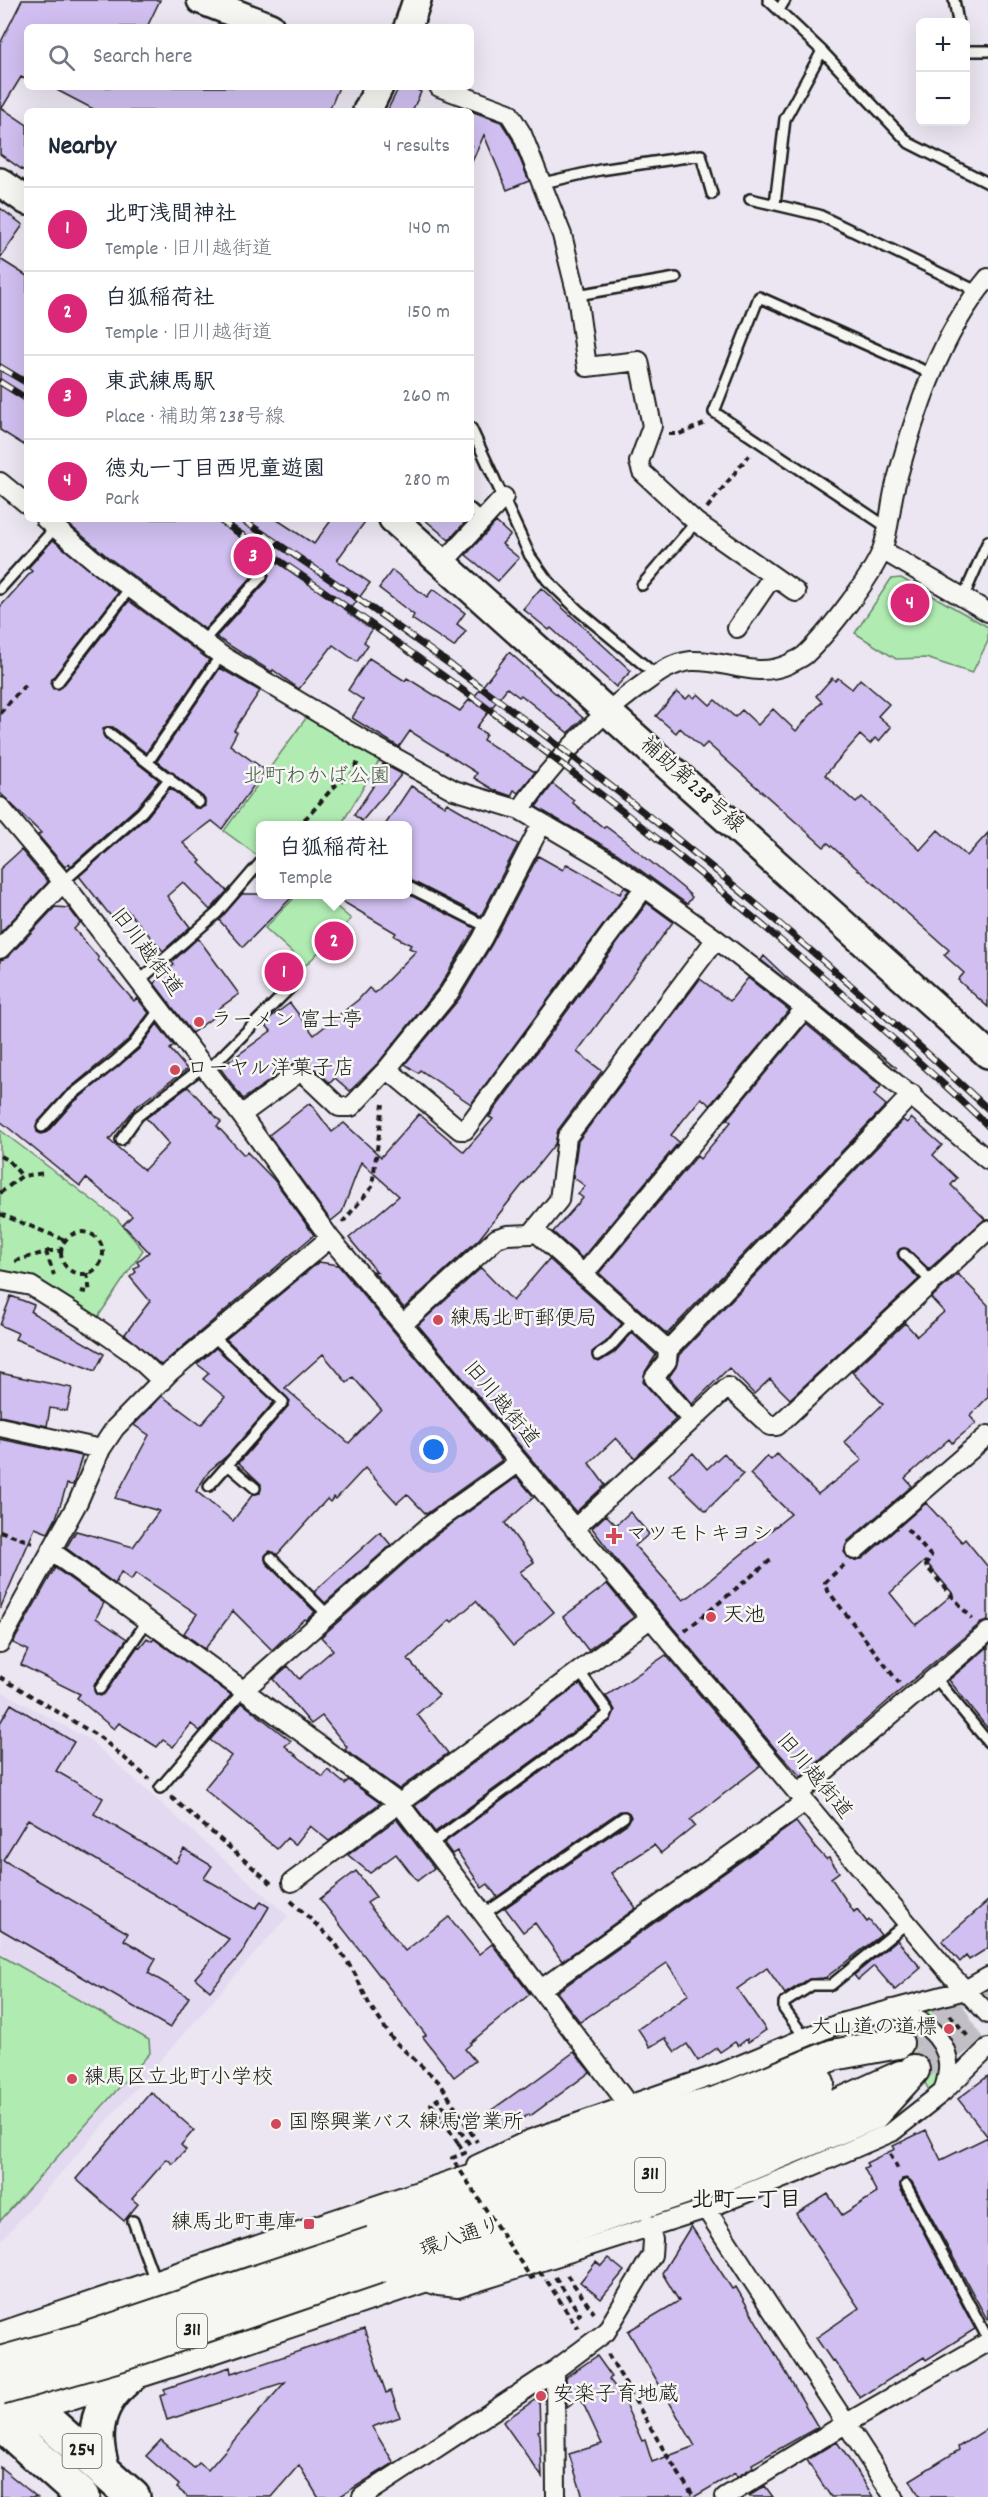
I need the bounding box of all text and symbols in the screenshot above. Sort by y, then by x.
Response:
map controls [916,18,970,126]
button: + [916,18,970,72]
search box [24,24,474,90]
icon: search [45,41,78,74]
text: Search here [93,42,192,73]
button: − [916,72,970,126]
text: Nearby [48,129,116,166]
text: 4 results [383,133,450,161]
text: 北町浅間神社 [105,200,237,231]
text: 1 [65,215,70,243]
text: 140 m [408,215,450,243]
text: Temple · 旧川越街道 [105,236,272,264]
text: 白狐稲荷社 [105,284,215,315]
text: 2 [63,299,72,327]
text: 150 m [407,299,450,327]
text: Temple · 旧川越街道 [105,320,272,348]
text: 東武練馬駅 [105,368,215,399]
text: 3 [63,383,72,411]
text: 260 m [402,383,450,411]
text: Place · 補助第238号線 [105,404,284,432]
text: 徳丸一丁目西児童遊園 [105,455,325,486]
text: 4 [63,467,72,495]
text: 280 m [404,467,450,495]
text: Park [105,486,139,514]
pin: 3 [234,534,272,578]
pin: 4 [890,580,930,626]
street label: 補助第238号線 [632,731,750,841]
park label: 北町わかば公園 [244,763,391,793]
popup [256,821,412,899]
text: 白狐稲荷社 [279,834,389,865]
text: Temple [279,865,332,893]
street label: 旧川越街道 [101,902,189,1004]
pin: 2 [314,918,354,964]
pin: 1 [264,950,304,994]
place label: ラーメン 富士亭 [211,1007,363,1037]
marker: ラーメン 富士亭 [192,1015,206,1029]
place label: ローヤル洋菓子店 [187,1055,355,1085]
marker: ローヤル洋菓子店 [168,1063,182,1077]
place label: 練馬北町郵便局 [450,1305,597,1335]
marker: 練馬北町郵便局 [431,1313,445,1327]
street label: 旧川越街道 [455,1355,545,1455]
your location [419,1435,448,1464]
place label: マツモトキヨシ [626,1521,773,1551]
marker: マツモトキヨシ [607,1529,621,1543]
place label: 天池 [723,1602,765,1632]
marker: 天池 [704,1610,718,1624]
street label: 旧川越街道 [768,1727,858,1827]
place label: 大山道の道標 [811,2014,937,2044]
marker: 大山道の道標 [942,2022,956,2036]
place label: 練馬区立北町小学校 [84,2064,273,2094]
marker: 練馬区立北町小学校 [65,2072,79,2086]
place label: 国際興業バス 練馬営業所 [288,2109,524,2139]
marker: 国際興業バス 練馬営業所 [269,2117,283,2131]
road number: 311 [635,2158,665,2192]
district label: 北町一丁目 [691,2186,801,2217]
place label: 練馬北町車庫 [171,2209,297,2239]
street label: 環八通り [416,2211,506,2267]
marker: 練馬北町車庫 [302,2217,316,2231]
road number: 311 [177,2314,207,2348]
place label: 安楽子育地蔵 [553,2381,679,2411]
marker: 安楽子育地蔵 [534,2389,548,2403]
road number: 254 [62,2434,101,2468]

